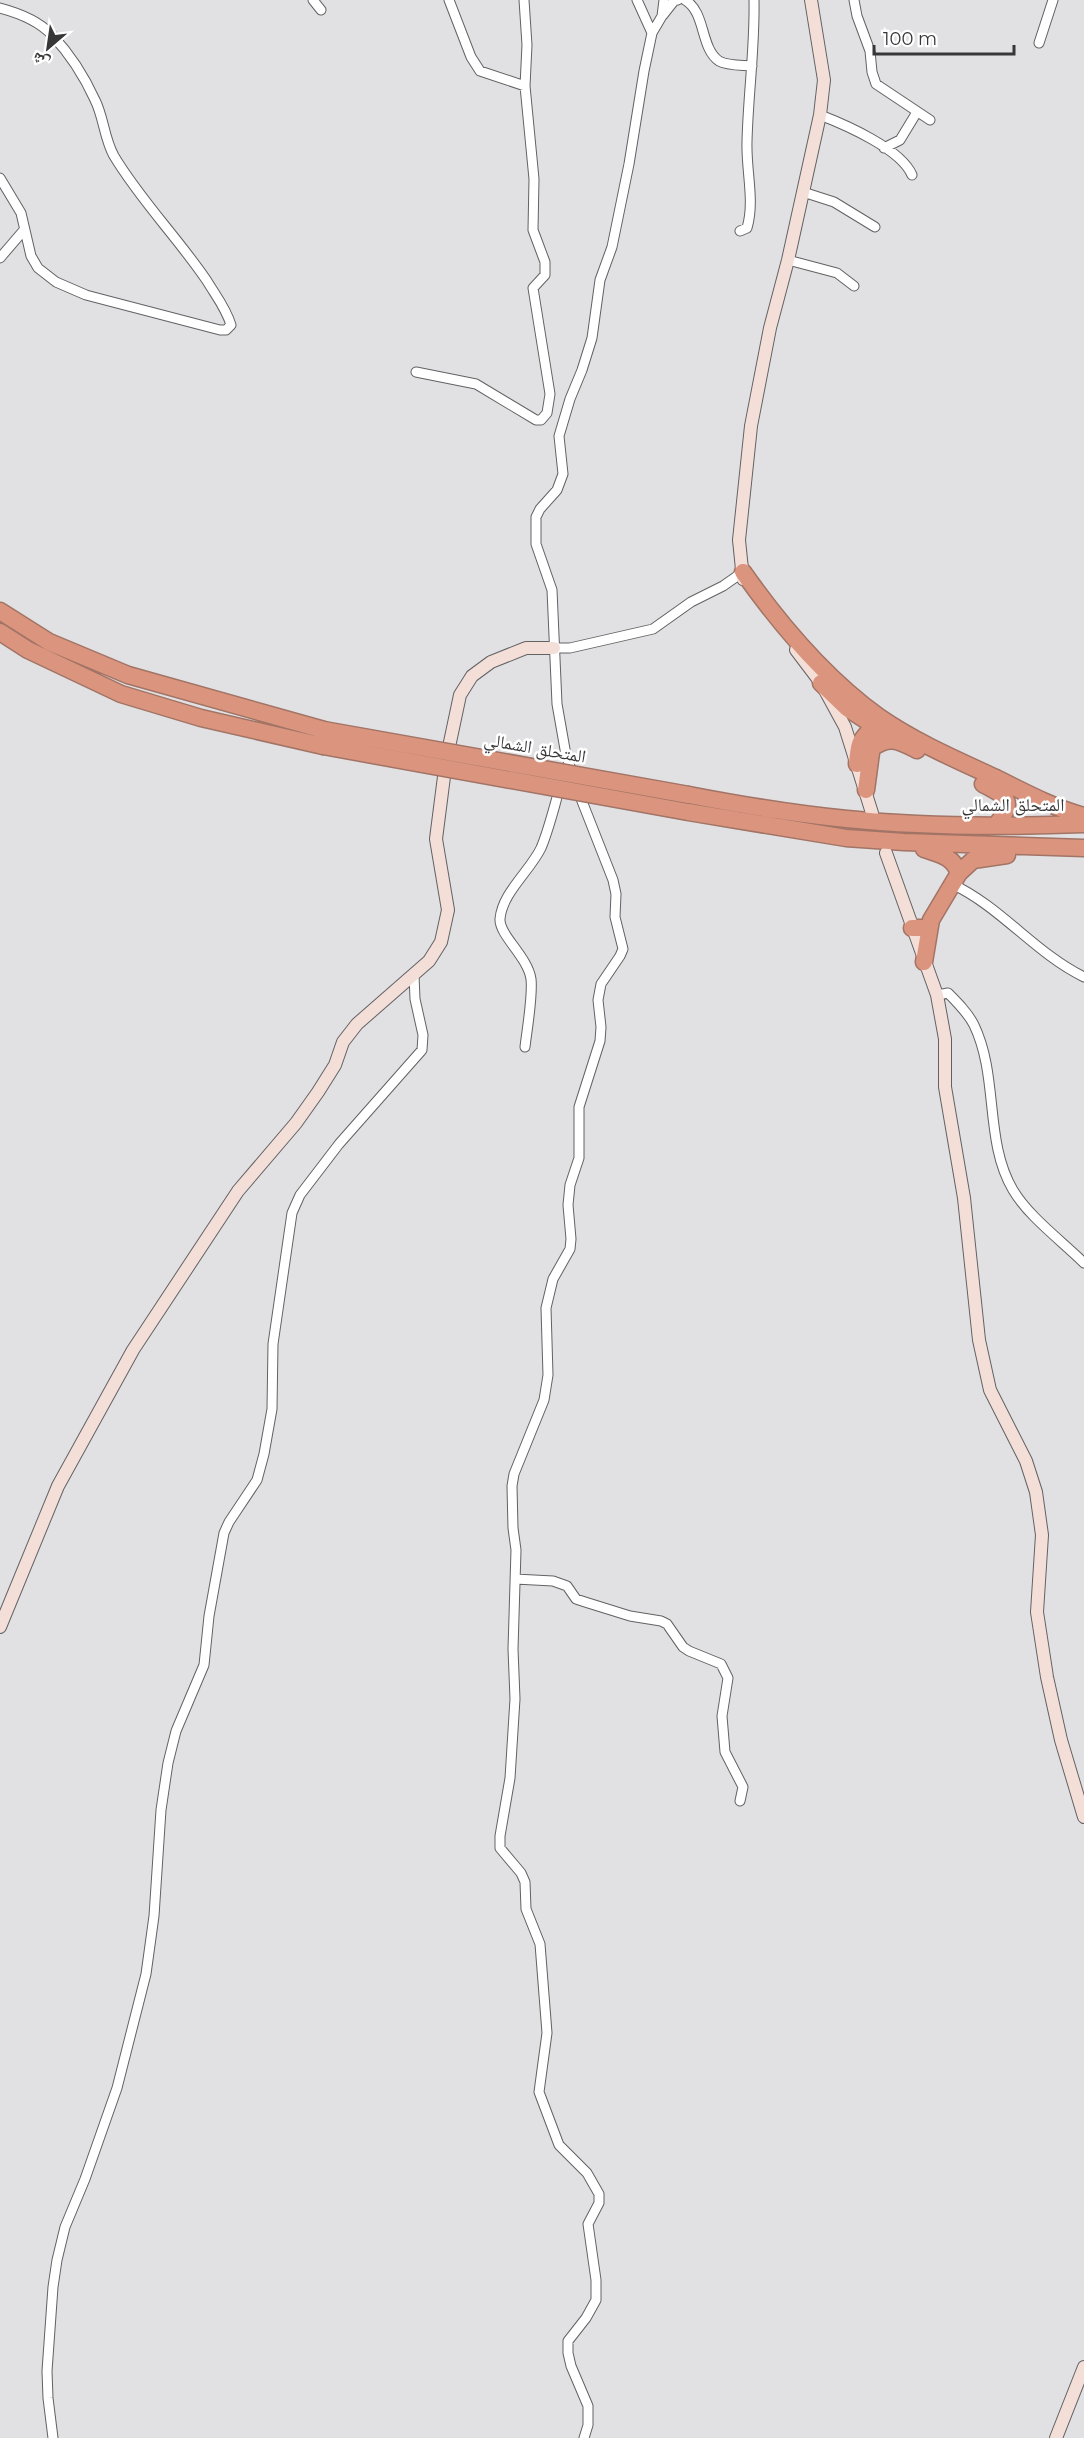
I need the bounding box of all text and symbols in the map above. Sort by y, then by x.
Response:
north arrow [18,18,78,78]
scale bar [874,18,1014,56]
text: 100 m [883,28,937,50]
text: ش [29,48,53,73]
street label: المتحلق الشمالي [482,728,588,771]
street label: المتحلق الشمالي [962,794,1064,820]

